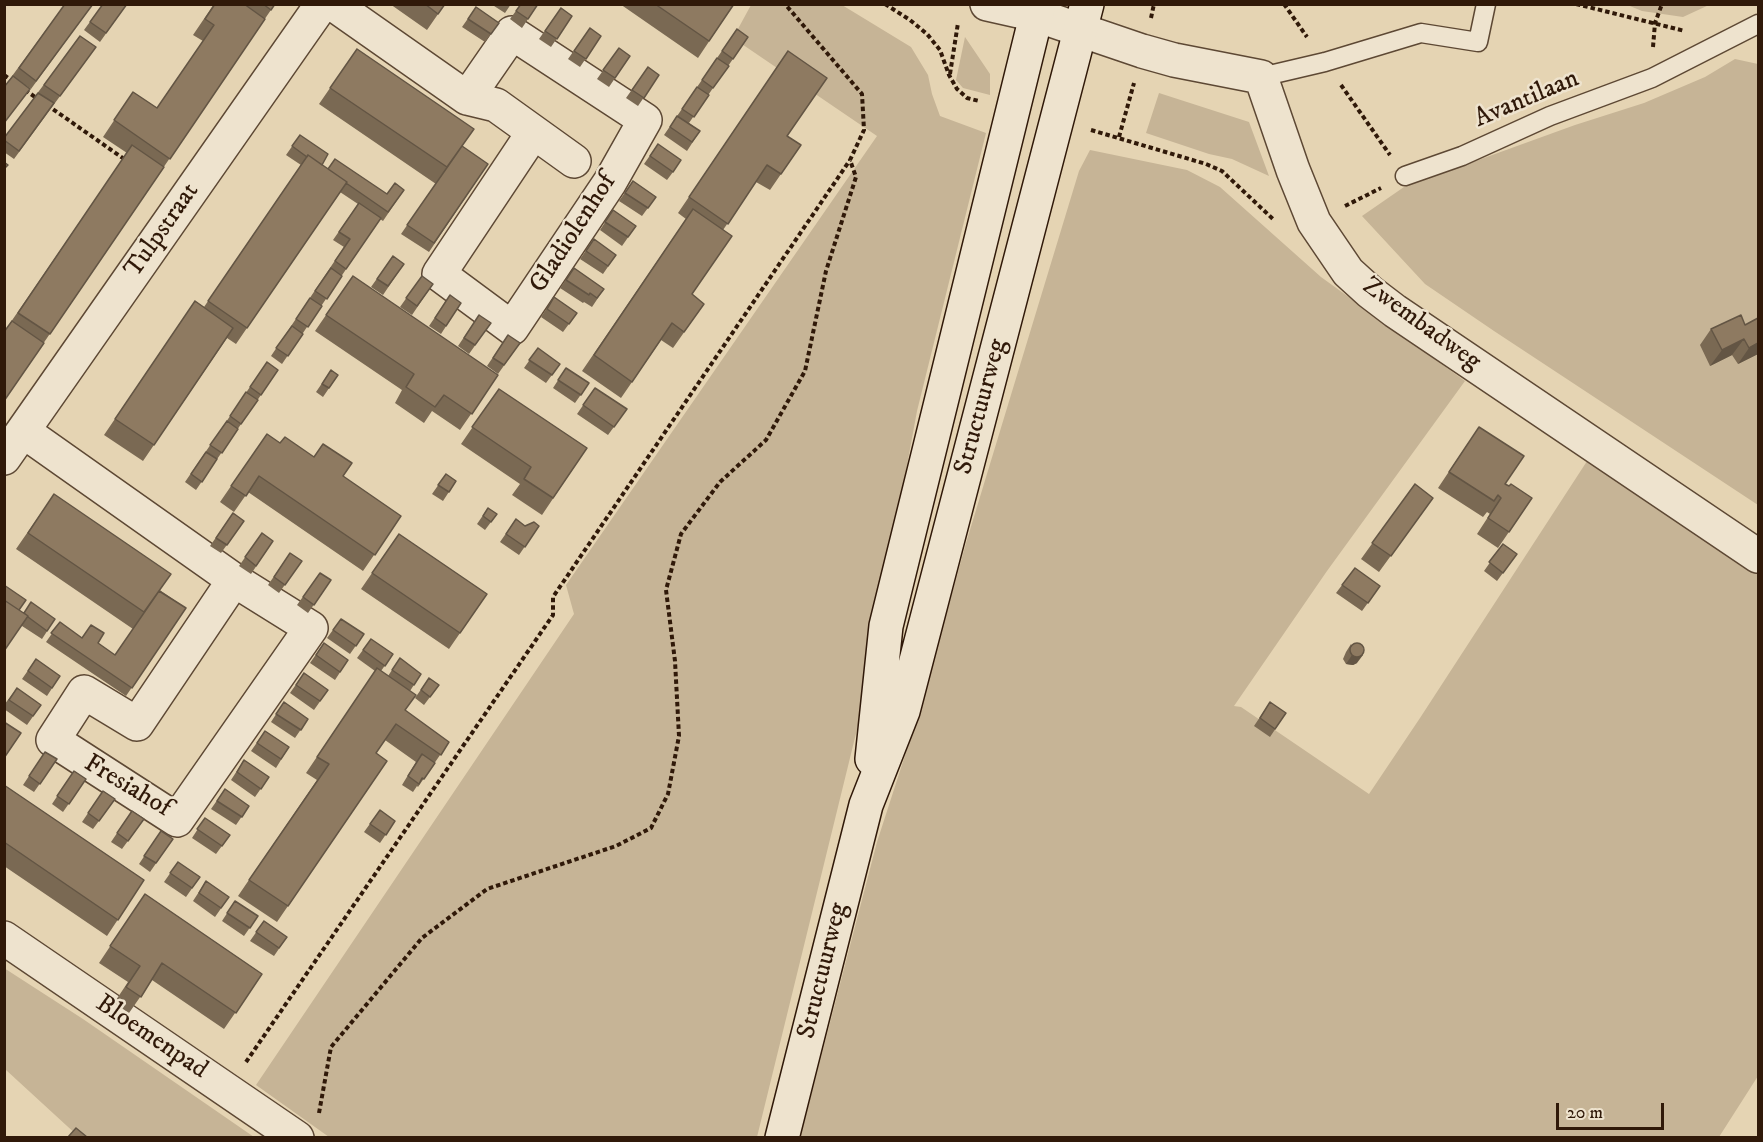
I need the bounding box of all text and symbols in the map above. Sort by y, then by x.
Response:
street label: Avantilaan [1470,64,1584,136]
street label: Gladiolenhof [524,169,624,299]
street label: Tulpstraat [119,178,207,284]
street label: Zwembadweg [1356,272,1486,378]
street label: Structuurweg [949,336,1015,478]
street label: Fresiahof [78,749,176,825]
street label: Structuurweg [792,900,856,1042]
street label: Bloemenpad [89,989,213,1087]
scale bar [1559,1091,1667,1129]
text: 20 m [1567,1102,1603,1124]

